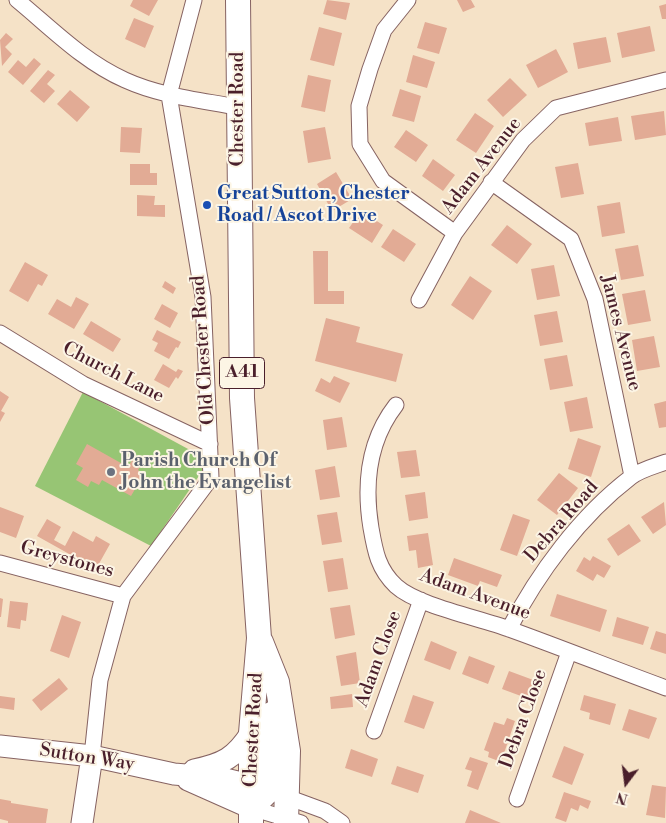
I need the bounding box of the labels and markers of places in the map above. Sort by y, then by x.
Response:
place label: Great Sutton, Chester Road / Ascot Drive [217,183,410,227]
marker: Great Sutton, Chester Road / Ascot Drive [201,199,213,211]
place label: Parish Church Of John the Evangelist [121,450,291,494]
marker: Parish Church Of John the Evangelist [105,466,117,478]

